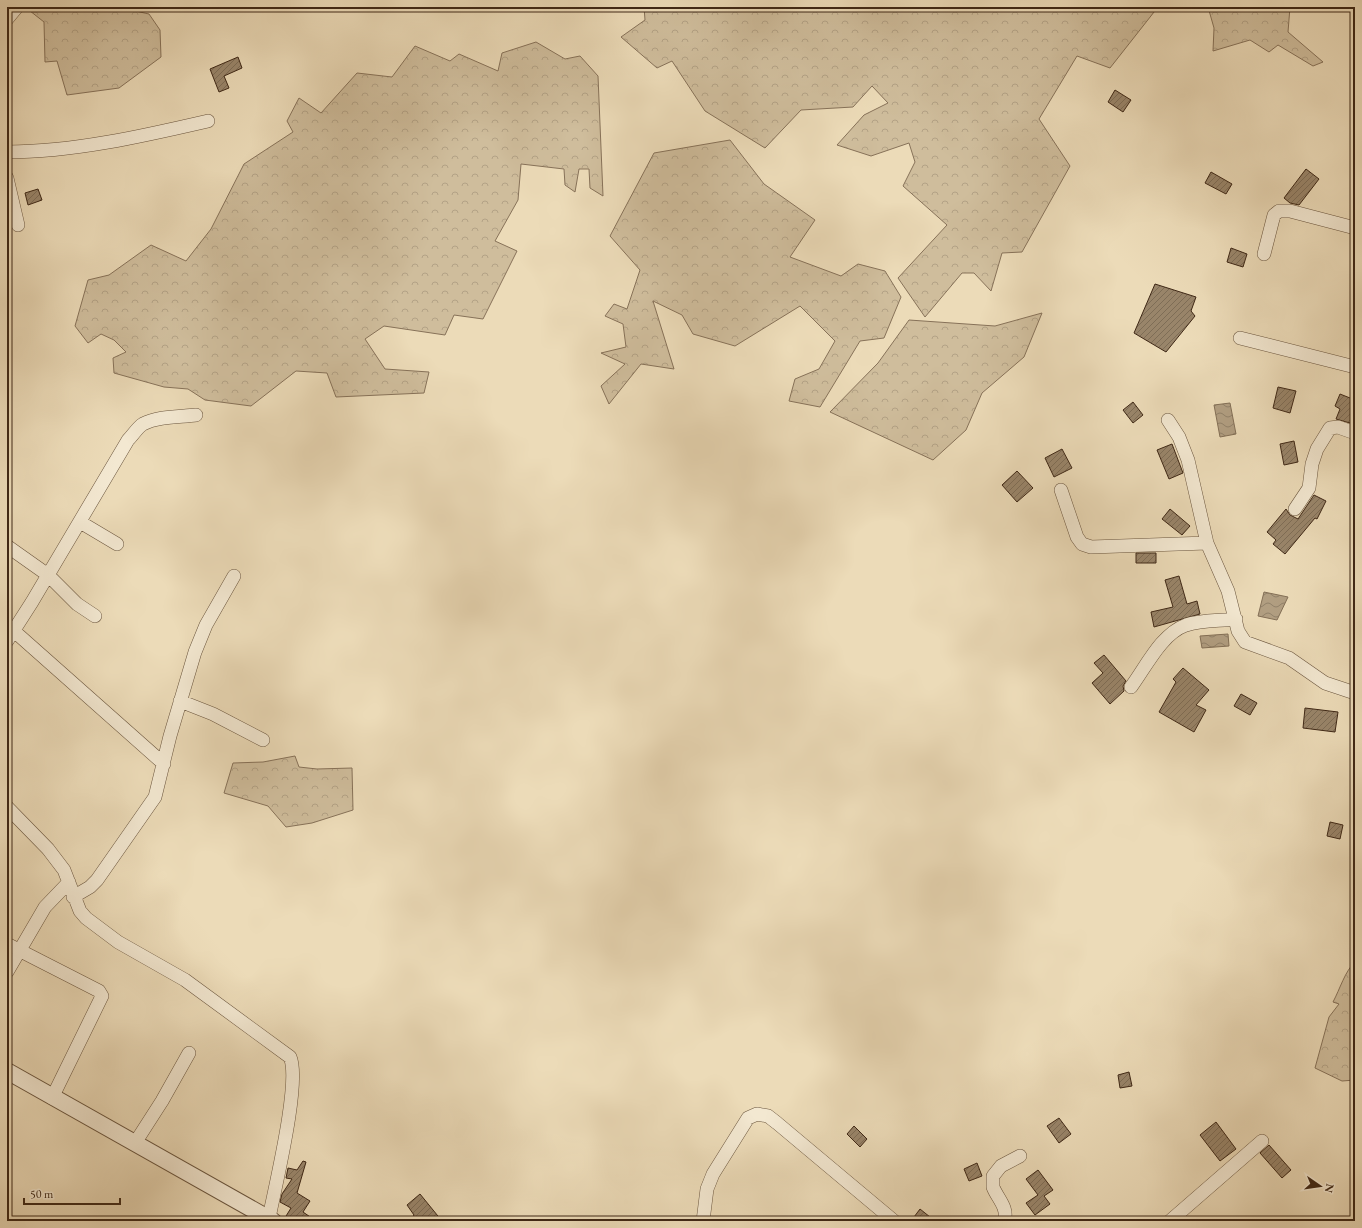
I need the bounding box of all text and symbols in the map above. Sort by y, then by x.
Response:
north arrow [1300,1166,1340,1206]
scale bar [24,1180,120,1206]
text: N [1322,1182,1338,1194]
text: 50 m [30,1186,54,1202]

